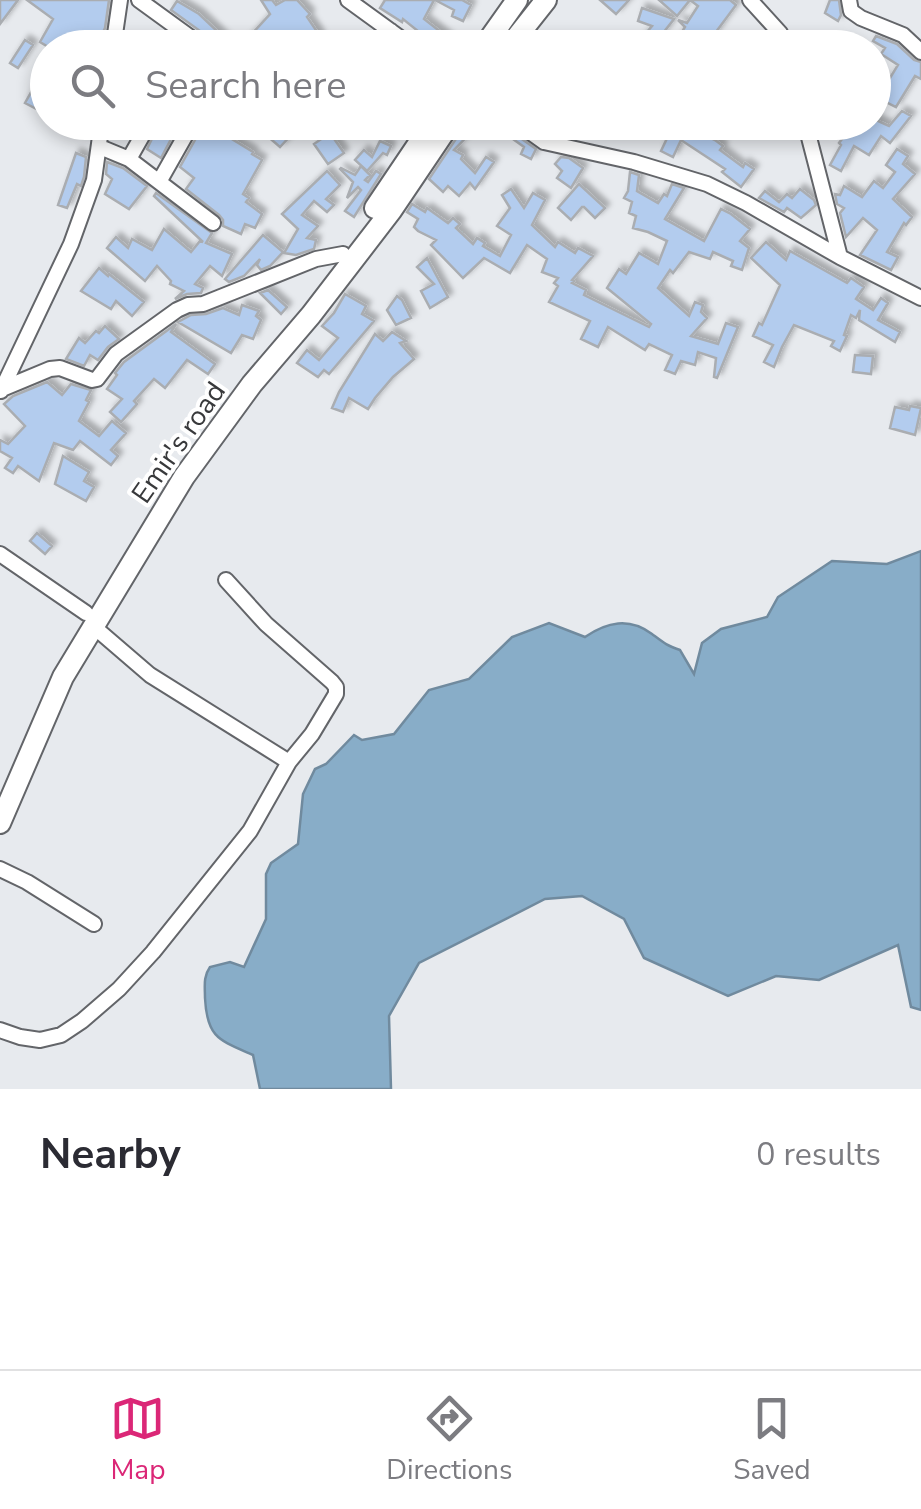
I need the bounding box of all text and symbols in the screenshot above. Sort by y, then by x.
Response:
search box [30,30,891,140]
icon: search [65,58,120,113]
text: Search here [145,60,346,111]
street label: Emir's road [123,374,235,511]
text: Nearby [40,1126,181,1183]
text: 0 results [756,1133,881,1176]
tab: Map [110,1391,165,1489]
tab: Directions [386,1391,512,1489]
tab: Saved [733,1391,811,1489]

